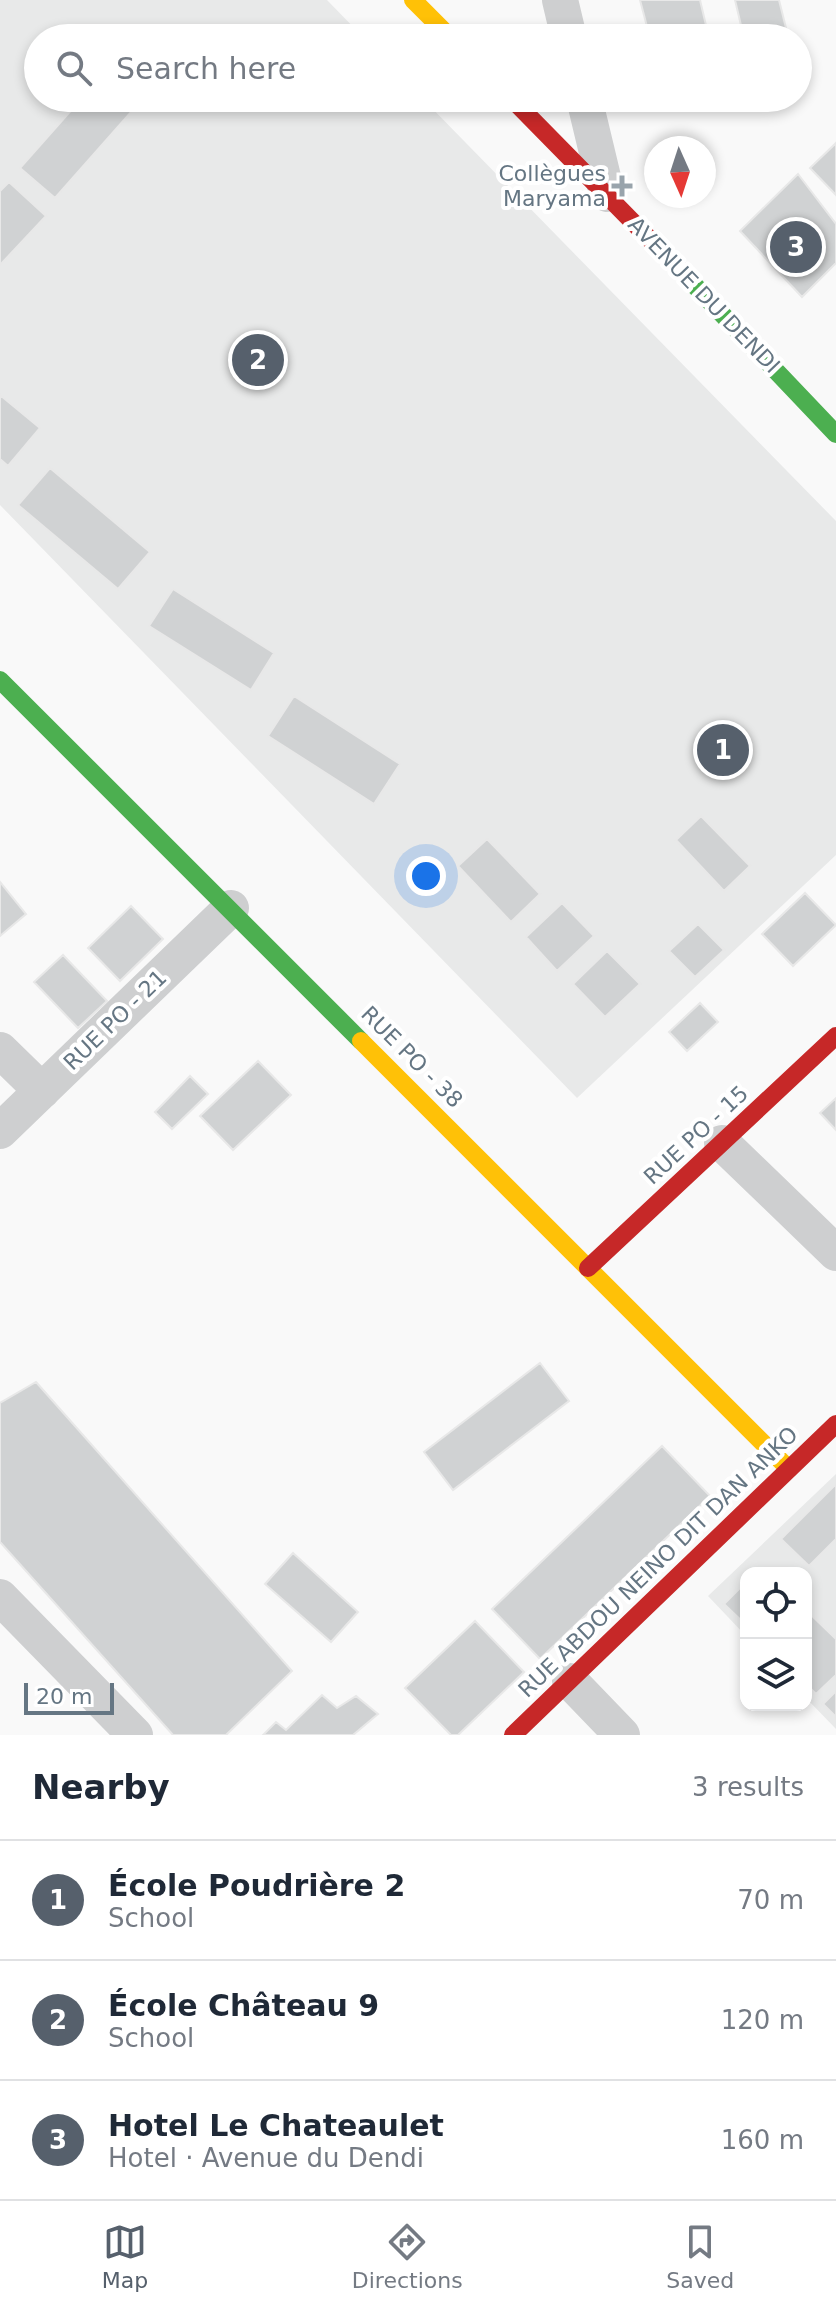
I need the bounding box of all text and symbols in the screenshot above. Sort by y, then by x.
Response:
search box [24,24,812,112]
icon: search [52,46,96,90]
text: Search here [116,51,296,86]
north arrow [644,136,716,208]
place label: Collègues Maryama [499,161,606,211]
marker: Collègues Maryama [613,177,631,195]
street label: AVENUE DU DENDI [623,212,785,378]
pin: 3 [770,217,822,277]
pin: 2 [232,330,284,390]
pin: 1 [697,720,749,780]
your location [406,856,446,896]
street label: RUE PO - 21 [59,965,171,1075]
street label: RUE PO - 38 [356,1001,468,1113]
street label: RUE PO - 15 [639,1081,753,1189]
street label: RUE ABDOU NEINO DIT DAN ANKO [513,1422,803,1702]
map controls [740,1567,812,1711]
button: locate [740,1567,812,1639]
button: layers [740,1639,812,1711]
scale bar [24,1679,114,1715]
text: 20 m [36,1684,92,1709]
text: Nearby [32,1767,170,1807]
text: 3 results [692,1772,804,1802]
text: École Poudrière 2 [108,1868,405,1903]
text: 1 [49,1885,67,1915]
text: 70 m [737,1885,804,1915]
text: School [108,1903,194,1933]
text: École Château 9 [108,1988,379,2023]
text: 2 [49,2005,67,2035]
text: 120 m [721,2005,804,2035]
text: School [108,2023,194,2053]
text: Hotel Le Chateaulet [108,2108,444,2143]
text: 3 [49,2125,67,2155]
text: 160 m [721,2125,804,2155]
text: Hotel · Avenue du Dendi [108,2143,424,2173]
tab: Map [102,2220,148,2293]
tab: Directions [352,2220,463,2293]
tab: Saved [666,2220,734,2293]

